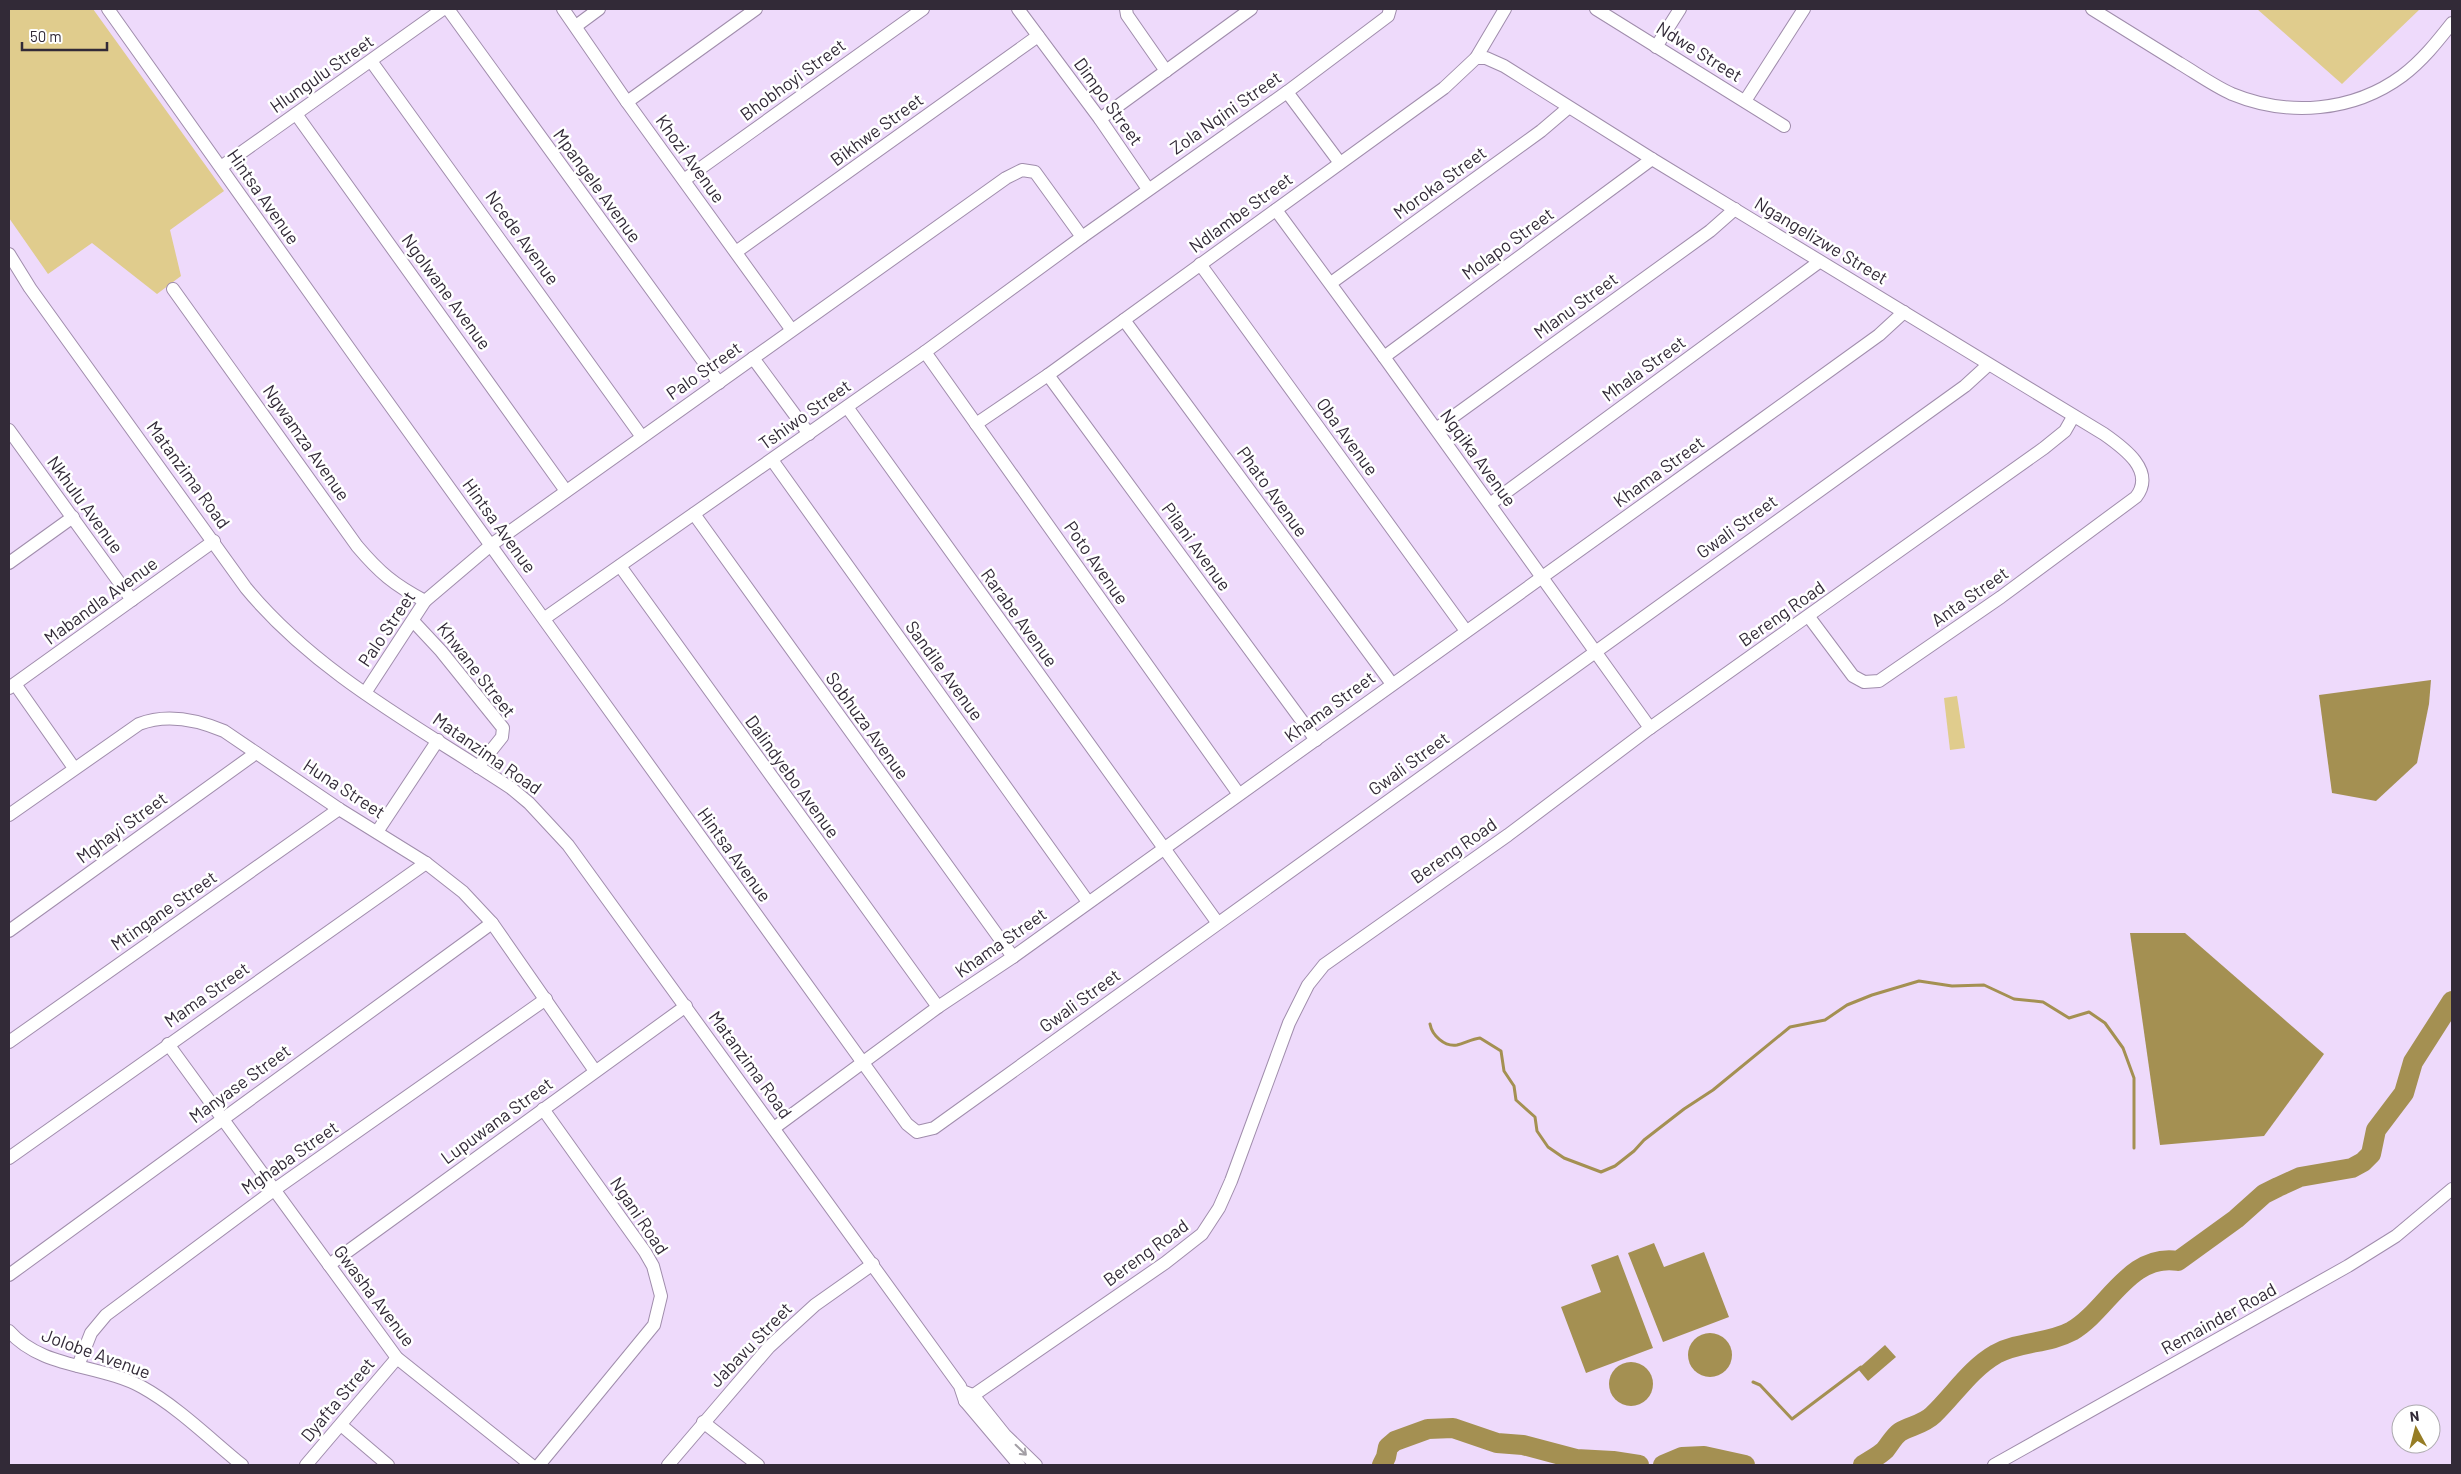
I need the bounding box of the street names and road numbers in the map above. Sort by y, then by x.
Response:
street label: Ndwe Street [1653,16,1746,86]
street label: Hlungulu Street [266,29,377,117]
street label: Bhobhoyi Street [735,34,849,125]
street label: Dimpo Street [1070,53,1148,150]
street label: Zola Nqini Street [1166,66,1285,159]
street label: Bikhwe Street [826,88,927,170]
street label: Khozi Avenue [651,110,730,207]
street label: Mpangele Avenue [549,124,647,247]
street label: Moroka Street [1389,141,1490,223]
street label: Hintsa Avenue [223,145,305,248]
street label: Ndlambe Street [1184,167,1296,257]
street label: Ncede Avenue [481,186,564,289]
street label: Ngangelizwe Street [1751,192,1892,289]
street label: Molapo Street [1457,202,1558,284]
street label: Ngolwane Avenue [397,229,496,354]
street label: Mlanu Street [1529,267,1622,343]
street label: Mhala Street [1597,331,1689,406]
street label: Palo Street [662,336,745,404]
street label: Tshiwo Street [754,374,855,454]
street label: Ngwamza Avenue [259,380,355,505]
street label: Oba Avenue [1312,393,1383,480]
street label: Ngqika Avenue [1436,404,1522,510]
street label: Matanzima Road [142,416,235,532]
street label: Khama Street [1609,431,1708,511]
street label: Phato Avenue [1233,442,1313,541]
street label: Nkhulu Avenue [43,451,129,557]
street label: Hintsa Avenue [458,474,541,577]
street label: Gwali Street [1692,490,1781,563]
street label: Pilani Avenue [1157,498,1236,595]
street label: Poto Avenue [1060,516,1134,608]
street label: Mabandla Avenue [39,552,161,649]
street label: Anta Street [1927,562,2012,631]
street label: Rarabe Avenue [977,564,1063,671]
street label: Bereng Road [1734,576,1829,651]
street label: Palo Street [353,586,419,670]
street label: Sandile Avenue [901,616,988,725]
street label: Khwane Street [433,618,521,721]
street label: Khama Street [1280,666,1379,746]
street label: Sobhuza Avenue [821,667,914,783]
street label: Matanzima Road [429,708,546,799]
street label: Dalindyebo Avenue [741,711,845,842]
street label: Gwali Street [1364,727,1453,800]
street label: Huna Street [300,754,390,823]
street label: Mghayi Street [72,787,171,868]
street label: Hintsa Avenue [693,803,776,906]
street label: Bereng Road [1406,813,1501,888]
street label: Mtingane Street [106,865,221,955]
street label: Khama Street [950,903,1050,982]
street label: Mama Street [160,957,253,1032]
street label: Gwali Street [1035,964,1124,1037]
street label: Matanzima Road [704,1006,797,1122]
street label: Manyase Street [184,1039,294,1127]
street label: Lupuwana Street [436,1072,557,1168]
street label: Mghaba Street [237,1116,342,1199]
street label: Ngani Road [606,1173,674,1258]
street label: Bereng Road [1099,1214,1192,1290]
street label: Gwasha Avenue [329,1240,420,1350]
street label: Remainder Road [2157,1277,2280,1359]
street label: Jabavu Street [704,1297,796,1391]
street label: Jolobe Avenue [39,1323,154,1383]
street label: Dyafta Street [296,1353,379,1446]

